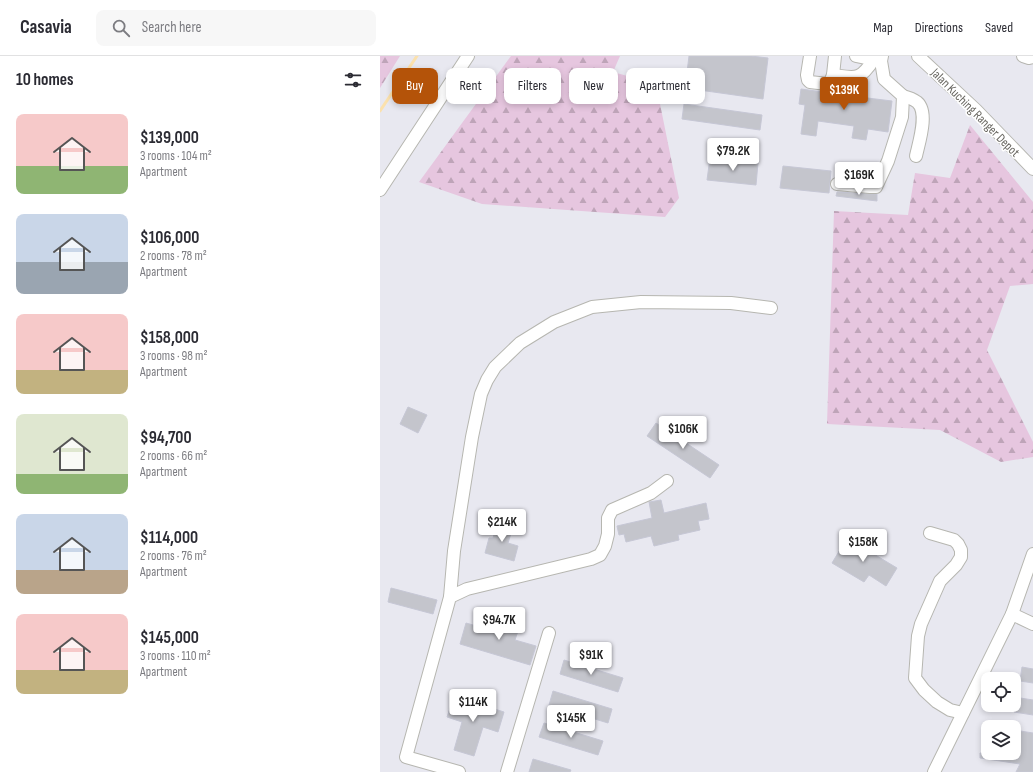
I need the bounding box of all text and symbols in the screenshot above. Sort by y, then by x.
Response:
search box [96,10,376,46]
text: Casavia [20,16,72,39]
icon: search [110,17,132,39]
text: Search here [142,18,202,37]
text: Map [873,19,893,36]
text: Directions [915,19,963,36]
text: Saved [985,19,1013,36]
street label: Jalan Kuching Ranger Depot [927,64,1023,160]
chip: Buy [392,68,438,104]
chip: Rent [446,68,496,104]
chip: Filters [504,68,561,104]
chip: New [569,68,618,104]
chip: Apartment [626,68,705,104]
icon: filters [342,69,364,91]
text: 10 homes [16,70,73,90]
pin: $139K [816,77,872,111]
text: $139K [829,82,859,98]
text: $139,000 [140,128,199,148]
icon: home [48,130,96,178]
pin: $79.2K [700,138,766,172]
text: $79.2K [716,143,750,159]
text: 3 rooms · 104 m² [140,148,212,164]
pin: $169K [831,162,887,196]
text: Apartment [140,164,187,180]
text: $169K [844,167,874,183]
text: $106,000 [140,228,199,248]
icon: home [48,230,96,278]
text: 2 rooms · 78 m² [140,248,207,264]
text: Apartment [140,264,187,280]
text: $158,000 [140,328,199,348]
icon: home [48,330,96,378]
text: 3 rooms · 98 m² [140,348,207,364]
text: Apartment [140,364,187,380]
pin: $106K [655,416,711,450]
text: $106K [668,421,698,437]
text: $94,700 [140,428,192,448]
icon: home [48,430,96,478]
text: 2 rooms · 66 m² [140,448,207,464]
text: Apartment [140,464,187,480]
pin: $214K [474,509,530,543]
text: $214K [487,514,517,530]
text: $114,000 [140,528,198,548]
pin: $158K [835,529,891,563]
icon: home [48,530,96,578]
text: $158K [848,534,878,550]
text: 2 rooms · 76 m² [140,548,207,564]
text: Apartment [140,564,187,580]
pin: $94.7K [466,607,532,641]
text: $94.7K [482,612,516,628]
text: $145,000 [140,628,199,648]
icon: home [48,630,96,678]
pin: $91K [567,642,615,676]
text: $91K [579,647,603,663]
text: 3 rooms · 110 m² [140,648,211,664]
text: Apartment [140,664,187,680]
map controls [981,672,1021,760]
button: locate [981,672,1021,712]
pin: $114K [445,689,501,723]
text: $114K [458,694,488,710]
pin: $145K [543,705,599,739]
text: $145K [556,710,586,726]
button: layers [981,720,1021,760]

